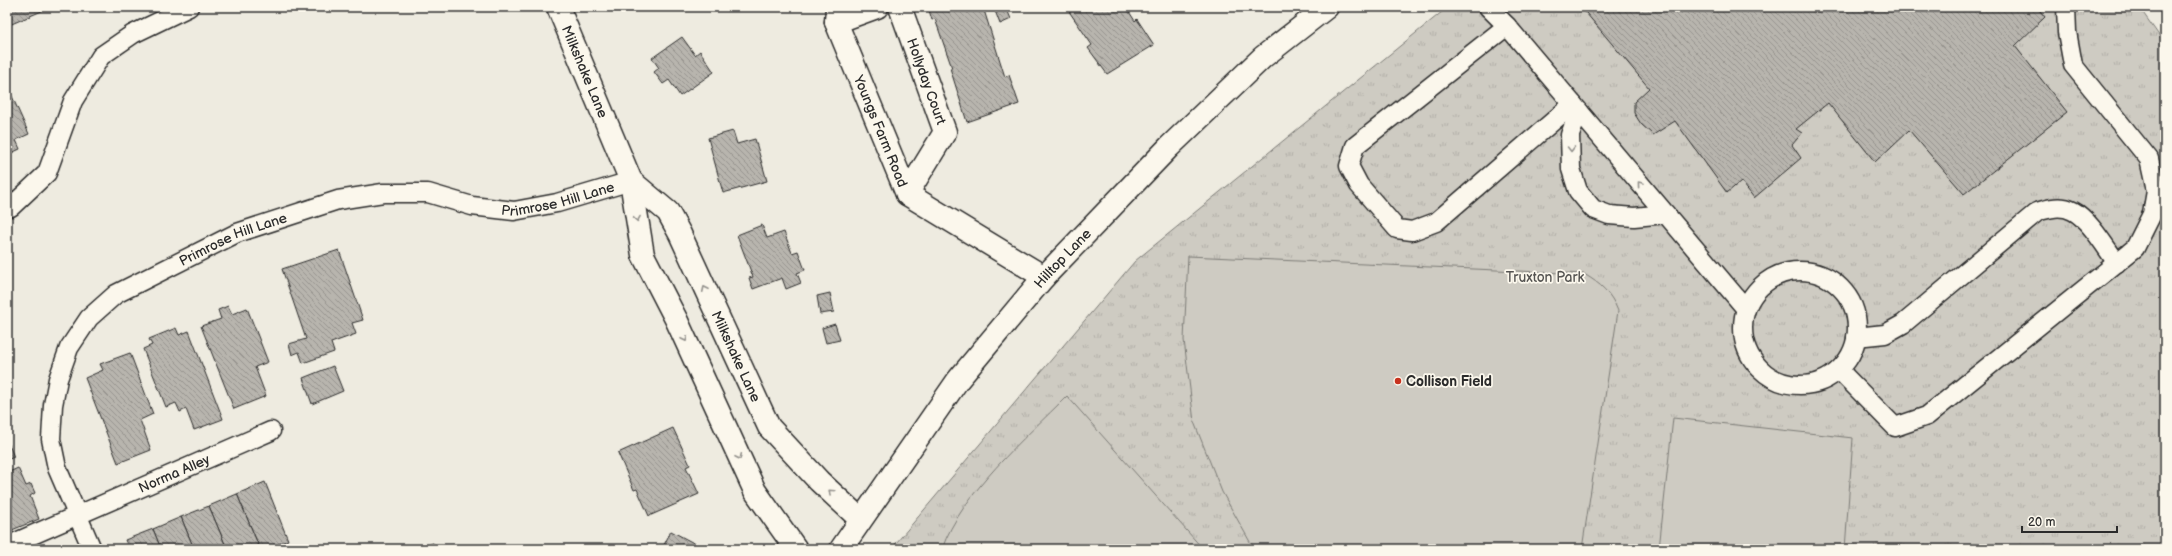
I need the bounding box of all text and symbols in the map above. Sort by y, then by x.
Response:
street label: Milkshake Lane [558,23,612,120]
street label: Hollyday Court [903,36,950,128]
street label: Youngs Farm Road [850,72,911,190]
one-way arrow [1566,146,1575,152]
street label: Primrose Hill Lane [500,178,616,220]
one-way arrow [1638,181,1645,188]
street label: Primrose Hill Lane [176,209,289,270]
one-way arrow [632,216,641,222]
street label: Hilltop Lane [1031,225,1095,292]
park label: Truxton Park [1506,269,1584,286]
one-way arrow [702,286,710,294]
street label: Milkshake Lane [708,308,764,405]
one-way arrow [680,335,688,342]
place label: Collison Field [1406,373,1492,390]
marker: Collison Field [1393,376,1403,386]
street label: Norma Alley [136,451,213,497]
one-way arrow [734,453,742,460]
one-way arrow [828,490,836,497]
scale bar [2022,508,2117,534]
text: 20 m [2028,515,2055,530]

